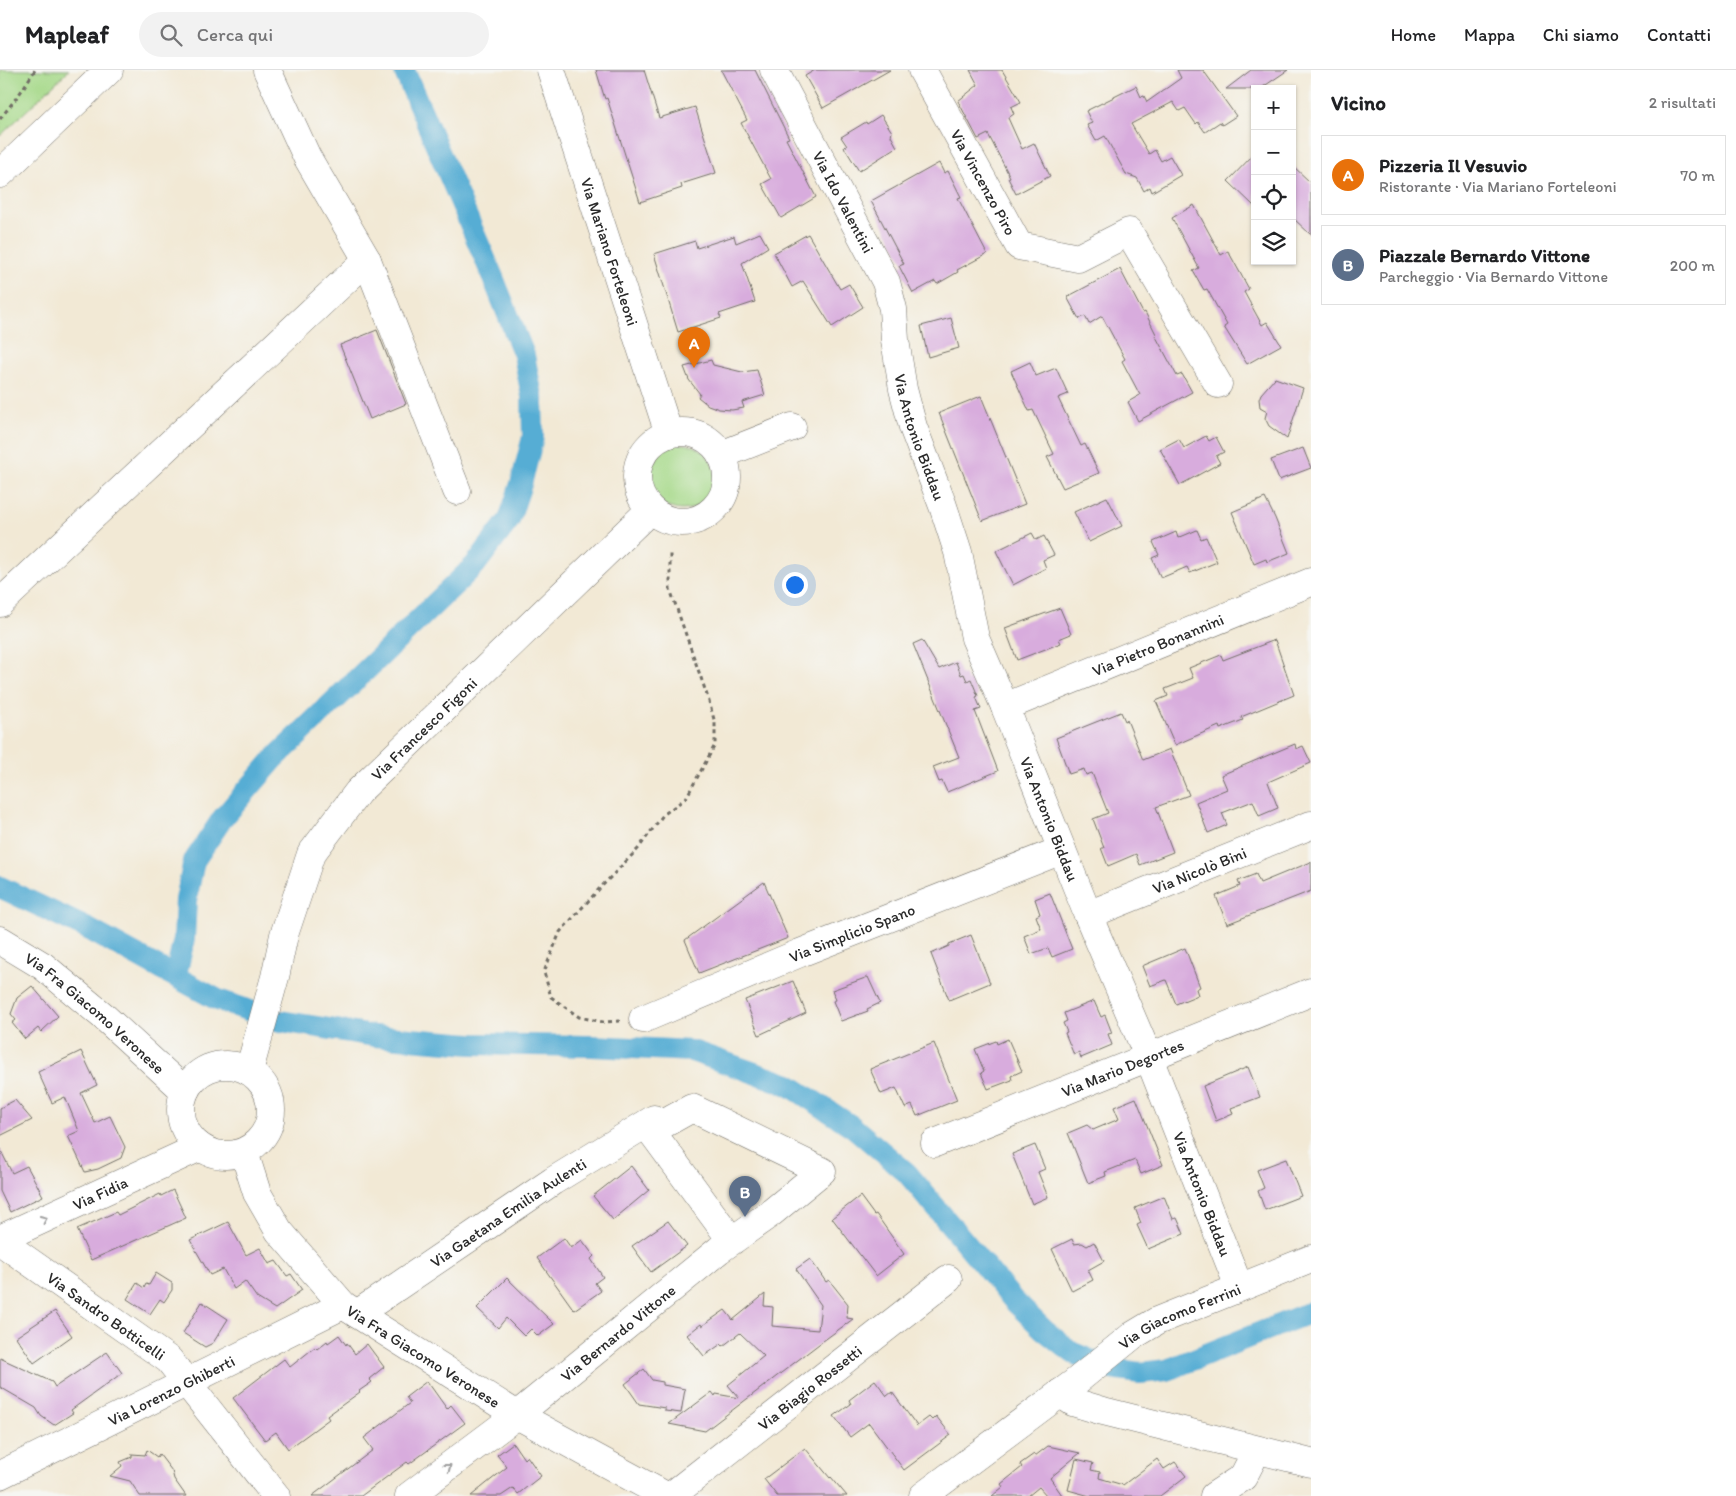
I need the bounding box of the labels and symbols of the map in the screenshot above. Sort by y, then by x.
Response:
street label: Via Vincenzo Piro [946,126,1020,239]
street label: Via Ido Valentini [808,148,878,256]
street label: Via Mariano Forteleoni [577,175,642,328]
pin: A [678,327,710,368]
street label: Via Antonio Biddau [891,372,949,503]
your location [782,572,808,598]
street label: Via Pietro Bonannini [1089,610,1227,680]
street label: Via Francesco Figoni [367,674,481,784]
street label: Via Antonio Biddau [1016,754,1083,884]
street label: Via Nicolò Bini [1150,843,1249,898]
street label: Via Simplicio Spano [786,900,918,967]
street label: Via Fra Giacomo Veronese [21,948,169,1078]
street label: Via Mario Degortes [1059,1035,1187,1101]
street label: Via Antonio Biddau [1169,1129,1235,1259]
street label: Via Gaetana Emilia Aulenti [427,1154,590,1272]
street label: Via Fidia [70,1173,131,1214]
pin: B [729,1176,761,1217]
one-way arrow [39,1214,48,1225]
street label: Via Sandro Botticelli [43,1268,169,1364]
street label: Via Giacomo Ferrini [1115,1279,1244,1353]
street label: Via Bernardo Vittone [557,1281,679,1386]
street label: Via Fra Giacomo Veronese [343,1301,503,1412]
street label: Via Biagio Rossetti [754,1341,866,1434]
street label: Via Lorenzo Ghiberti [105,1351,238,1430]
one-way arrow [442,1464,452,1473]

